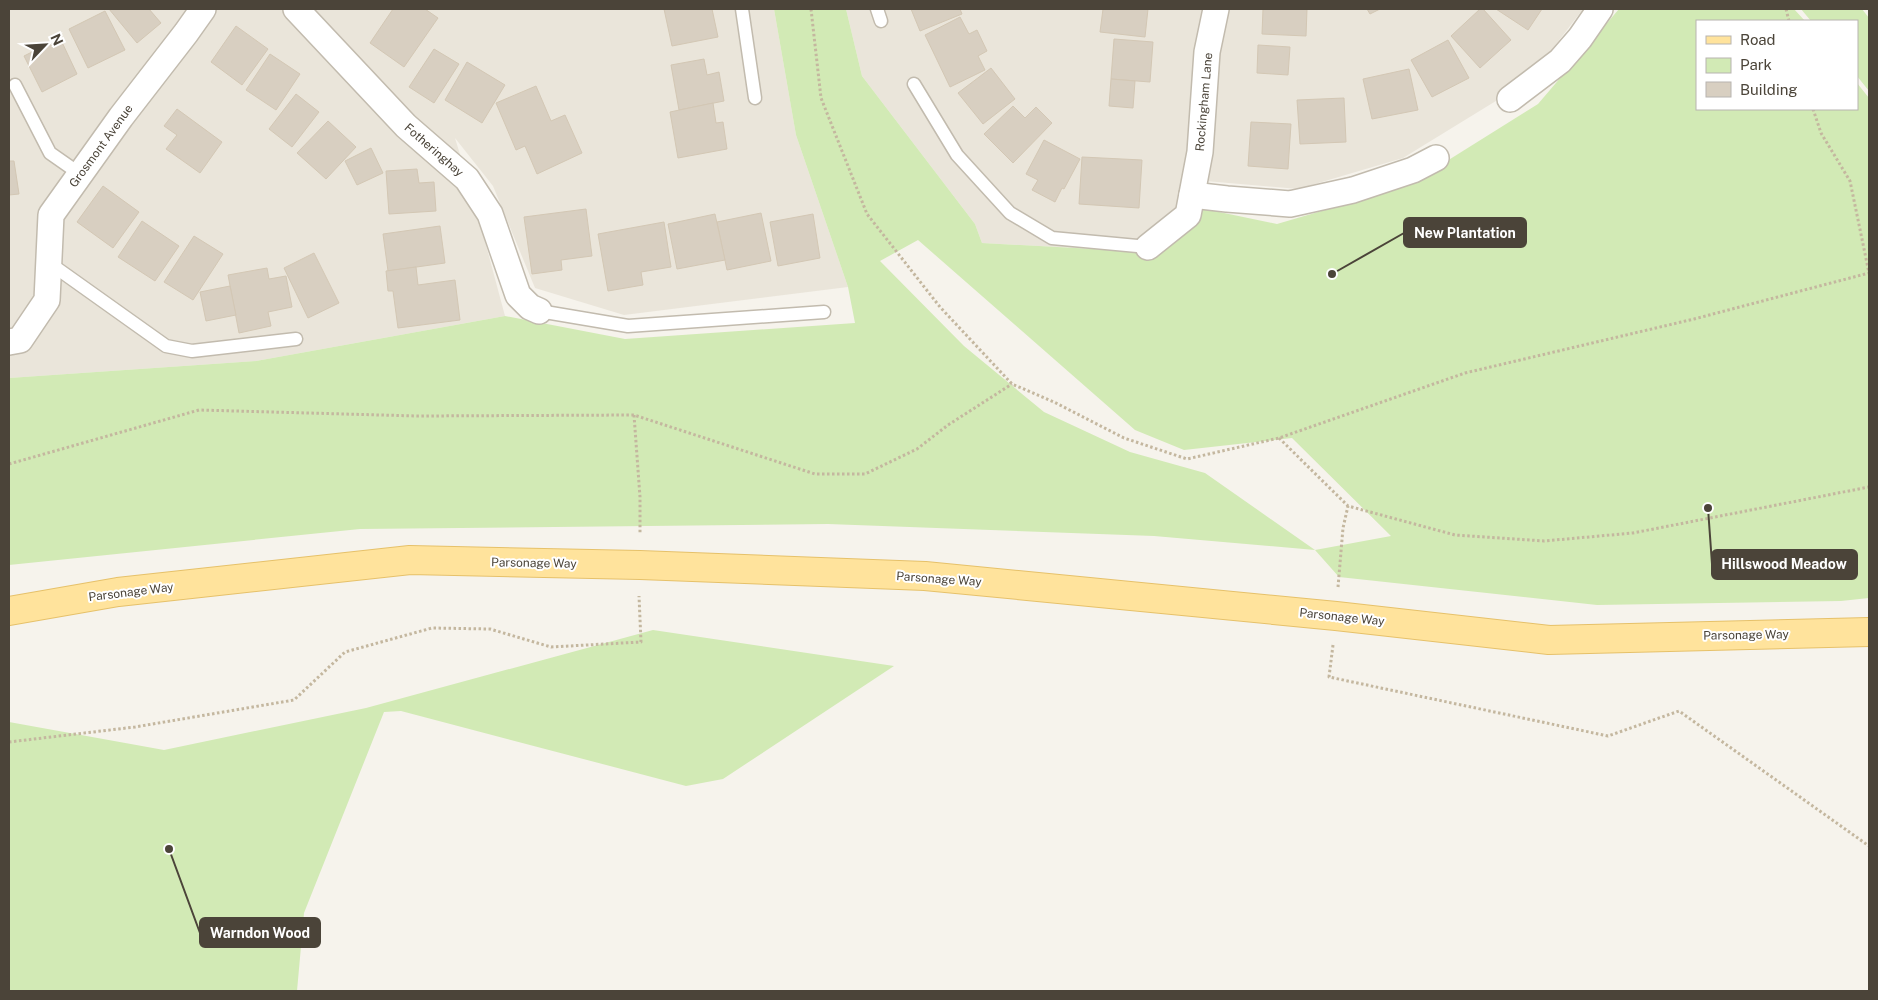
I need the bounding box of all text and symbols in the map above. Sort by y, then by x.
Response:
north arrow [20,20,70,70]
legend [1696,20,1858,110]
text: N [47,31,66,48]
text: Road [1740,31,1776,48]
street label: Rockingham Lane [1193,52,1215,152]
text: Park [1740,56,1772,73]
text: Building [1740,81,1798,98]
street label: Grosmont Avenue [66,102,136,190]
street label: Fotheringhay [402,121,467,180]
callout: New Plantation [1404,218,1526,247]
text: New Plantation [1414,225,1516,241]
callout: Hillswood Meadow [1712,550,1857,579]
street label: Parsonage Way [491,555,577,571]
text: Hillswood Meadow [1721,556,1847,572]
street label: Parsonage Way [896,569,983,589]
street label: Parsonage Way [88,580,175,604]
street label: Parsonage Way [1299,606,1386,628]
street label: Parsonage Way [1703,627,1789,643]
callout: Warndon Wood [200,918,320,947]
text: Warndon Wood [210,925,310,941]

